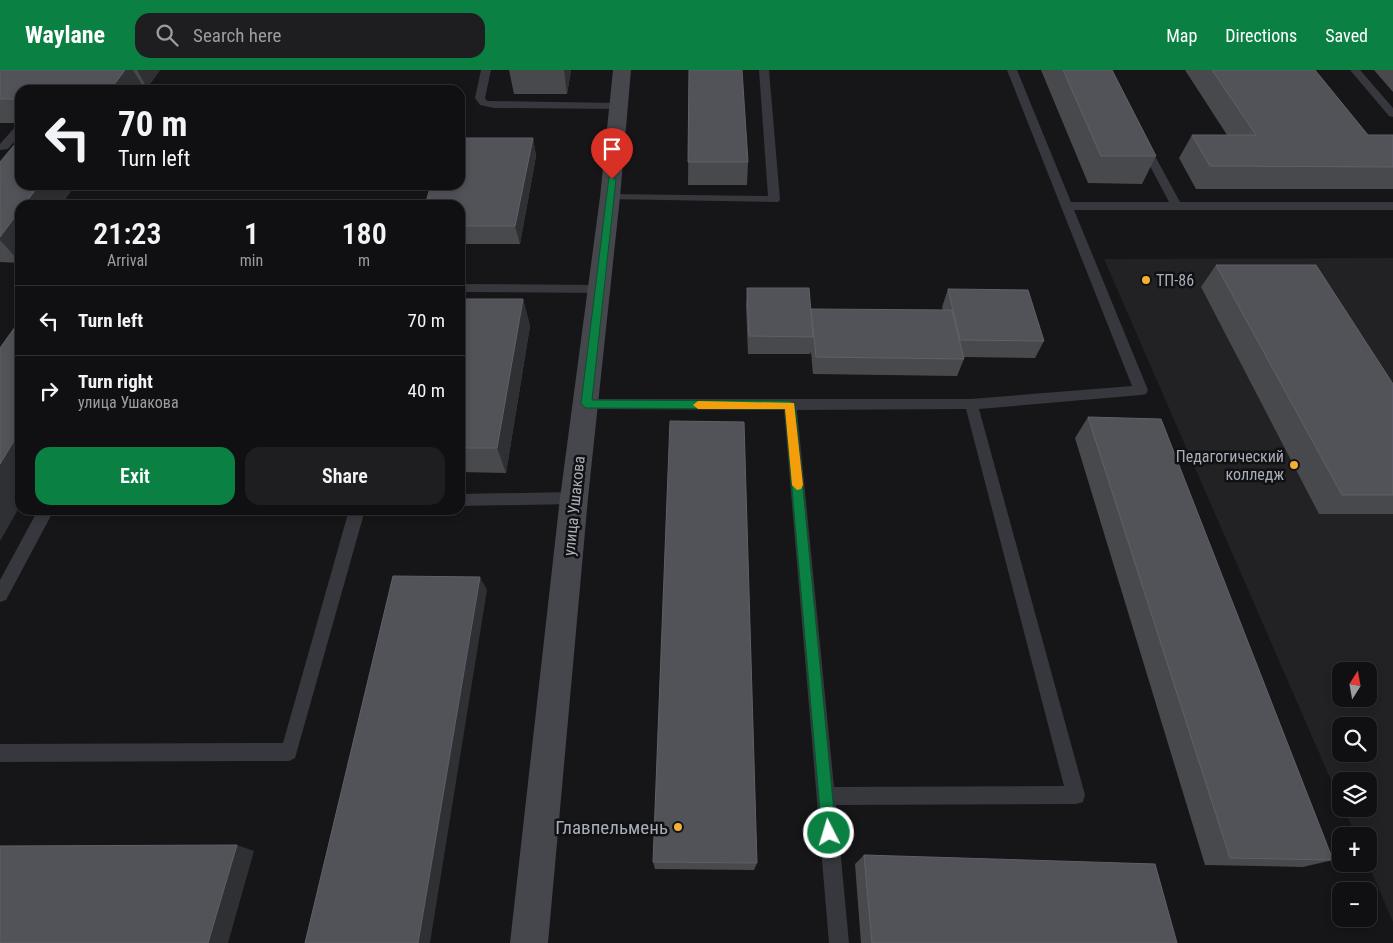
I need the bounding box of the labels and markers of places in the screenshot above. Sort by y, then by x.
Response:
pin [591,128,633,179]
place label: ТП-86 [1156,271,1194,290]
marker: ТП-86 [1140,274,1152,286]
place label: Педагогический колледж [1176,447,1284,484]
marker: Педагогический колледж [1288,459,1300,471]
place label: Главпельмень [555,816,668,839]
marker: Главпельмень [672,821,684,833]

